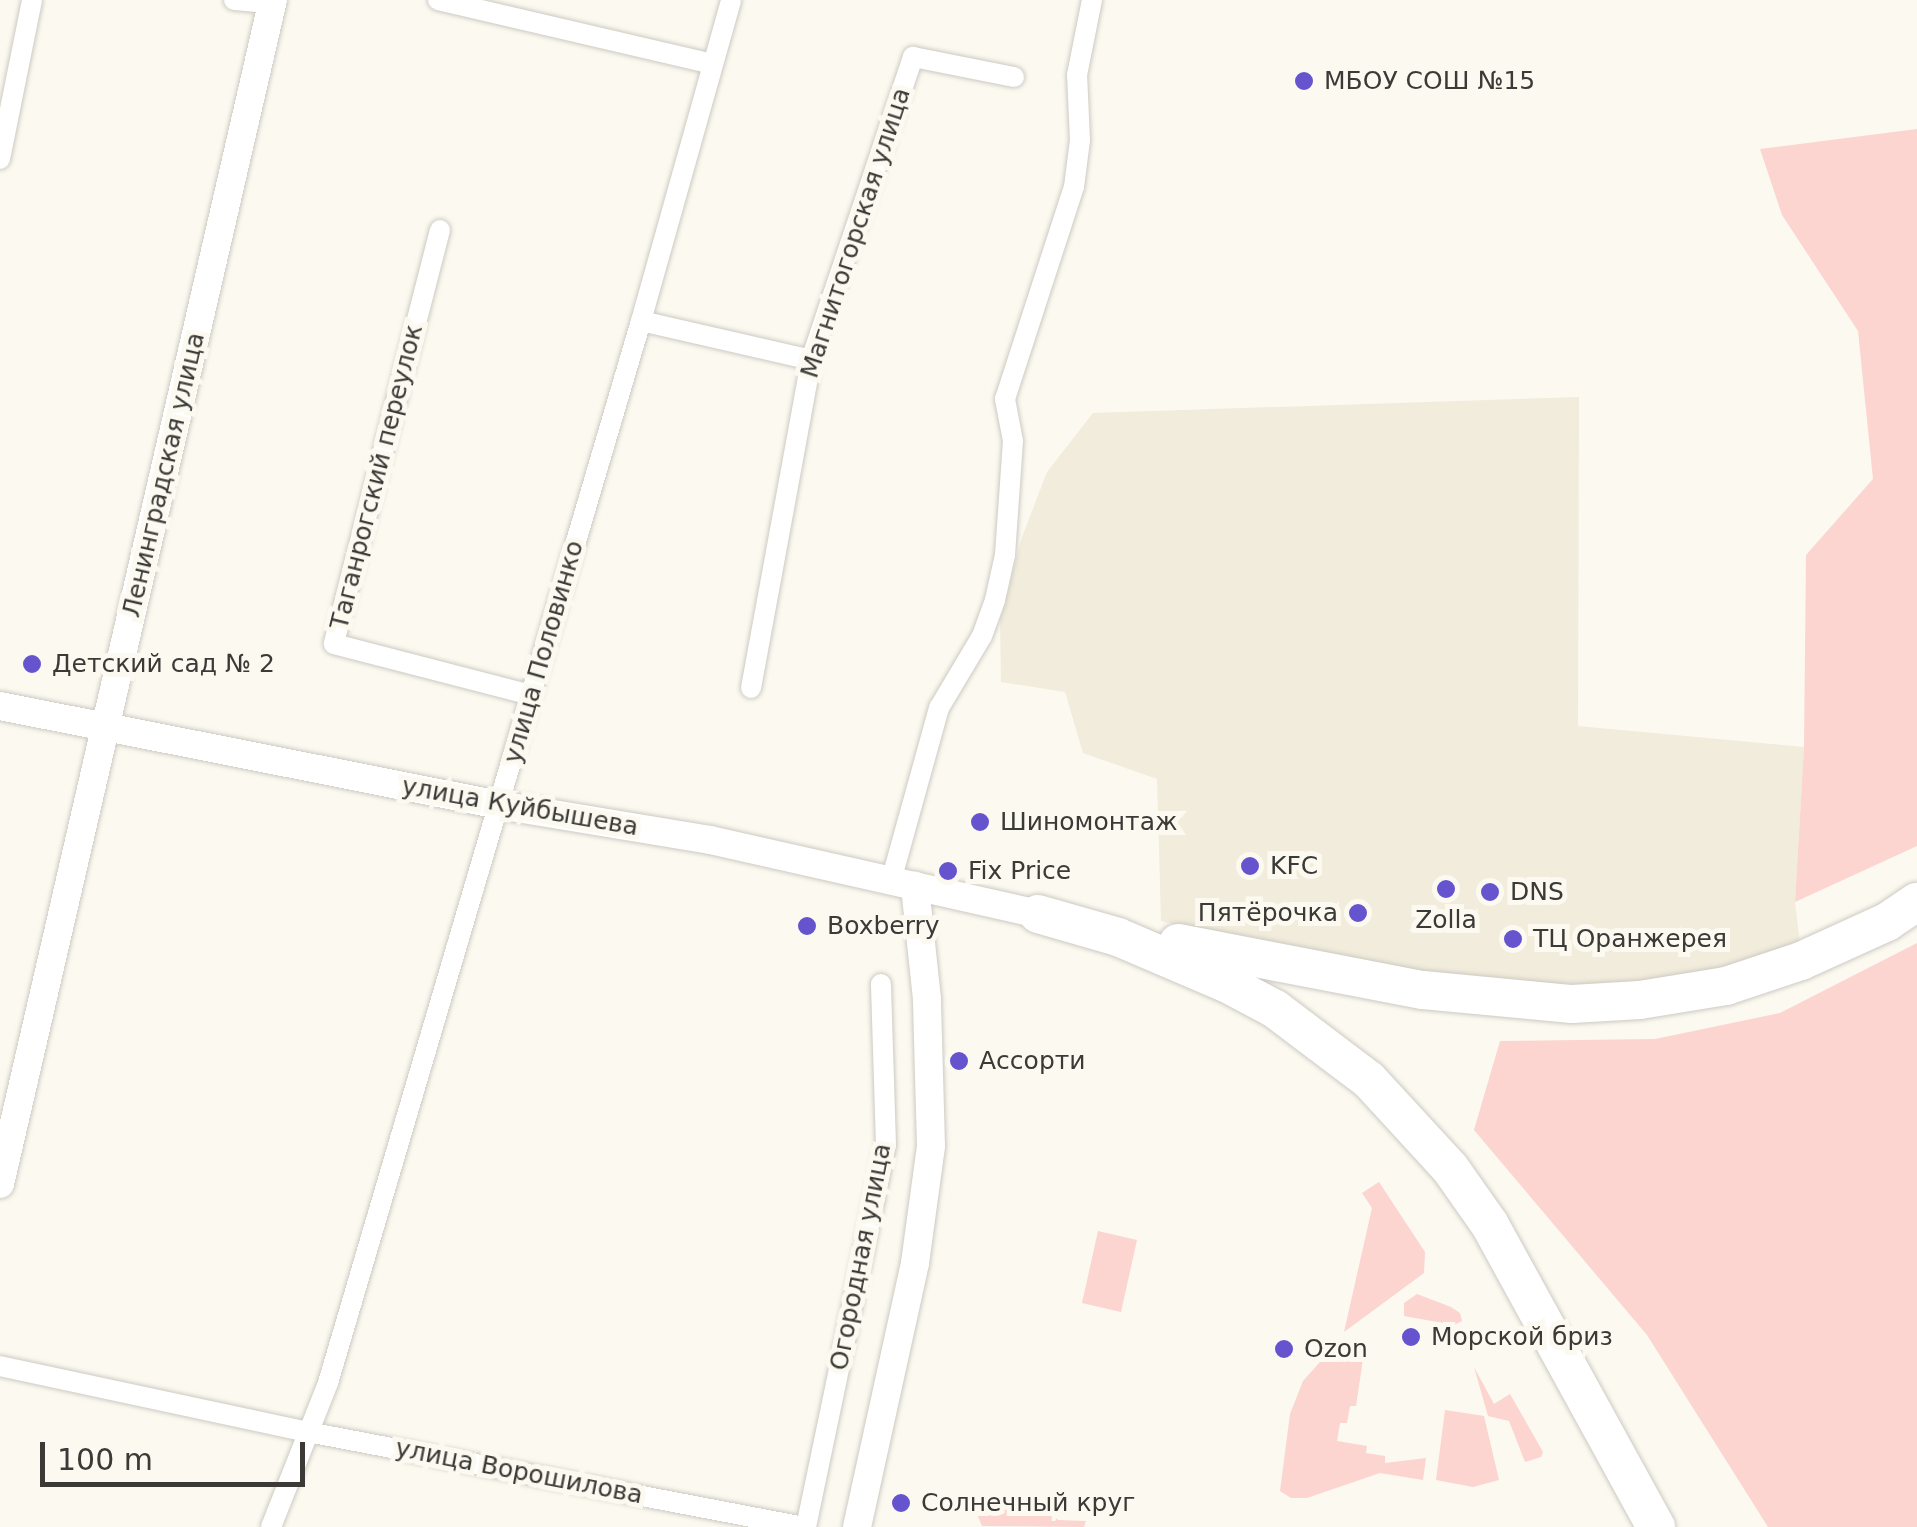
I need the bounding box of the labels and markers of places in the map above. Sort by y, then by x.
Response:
place label: МБОУ СОШ №15 [1324,66,1535,96]
marker: МБОУ СОШ №15 [1293,70,1315,92]
place label: Детский сад № 2 [52,649,275,679]
marker: Детский сад № 2 [21,653,43,675]
place label: Шиномонтаж [1000,807,1178,837]
marker: Шиномонтаж [969,811,991,833]
place label: KFC [1270,851,1318,881]
marker: KFC [1239,855,1261,877]
place label: Fix Price [968,856,1071,886]
marker: Fix Price [937,860,959,882]
place label: DNS [1510,877,1564,907]
marker: Zolla [1435,878,1457,900]
marker: DNS [1479,881,1501,903]
place label: Пятёрочка [1198,898,1338,928]
marker: Пятёрочка [1347,902,1369,924]
place label: Zolla [1415,905,1477,935]
place label: Boxberry [827,911,940,941]
marker: Boxberry [796,915,818,937]
place label: ТЦ Оранжерея [1533,924,1727,954]
marker: ТЦ Оранжерея [1502,928,1524,950]
place label: Ассорти [979,1046,1086,1076]
marker: Ассорти [948,1050,970,1072]
place label: Морской бриз [1431,1322,1613,1352]
marker: Морской бриз [1400,1326,1422,1348]
place label: Ozon [1304,1334,1368,1364]
marker: Ozon [1273,1338,1295,1360]
place label: Солнечный круг [921,1488,1135,1518]
marker: Солнечный круг [890,1492,912,1514]

